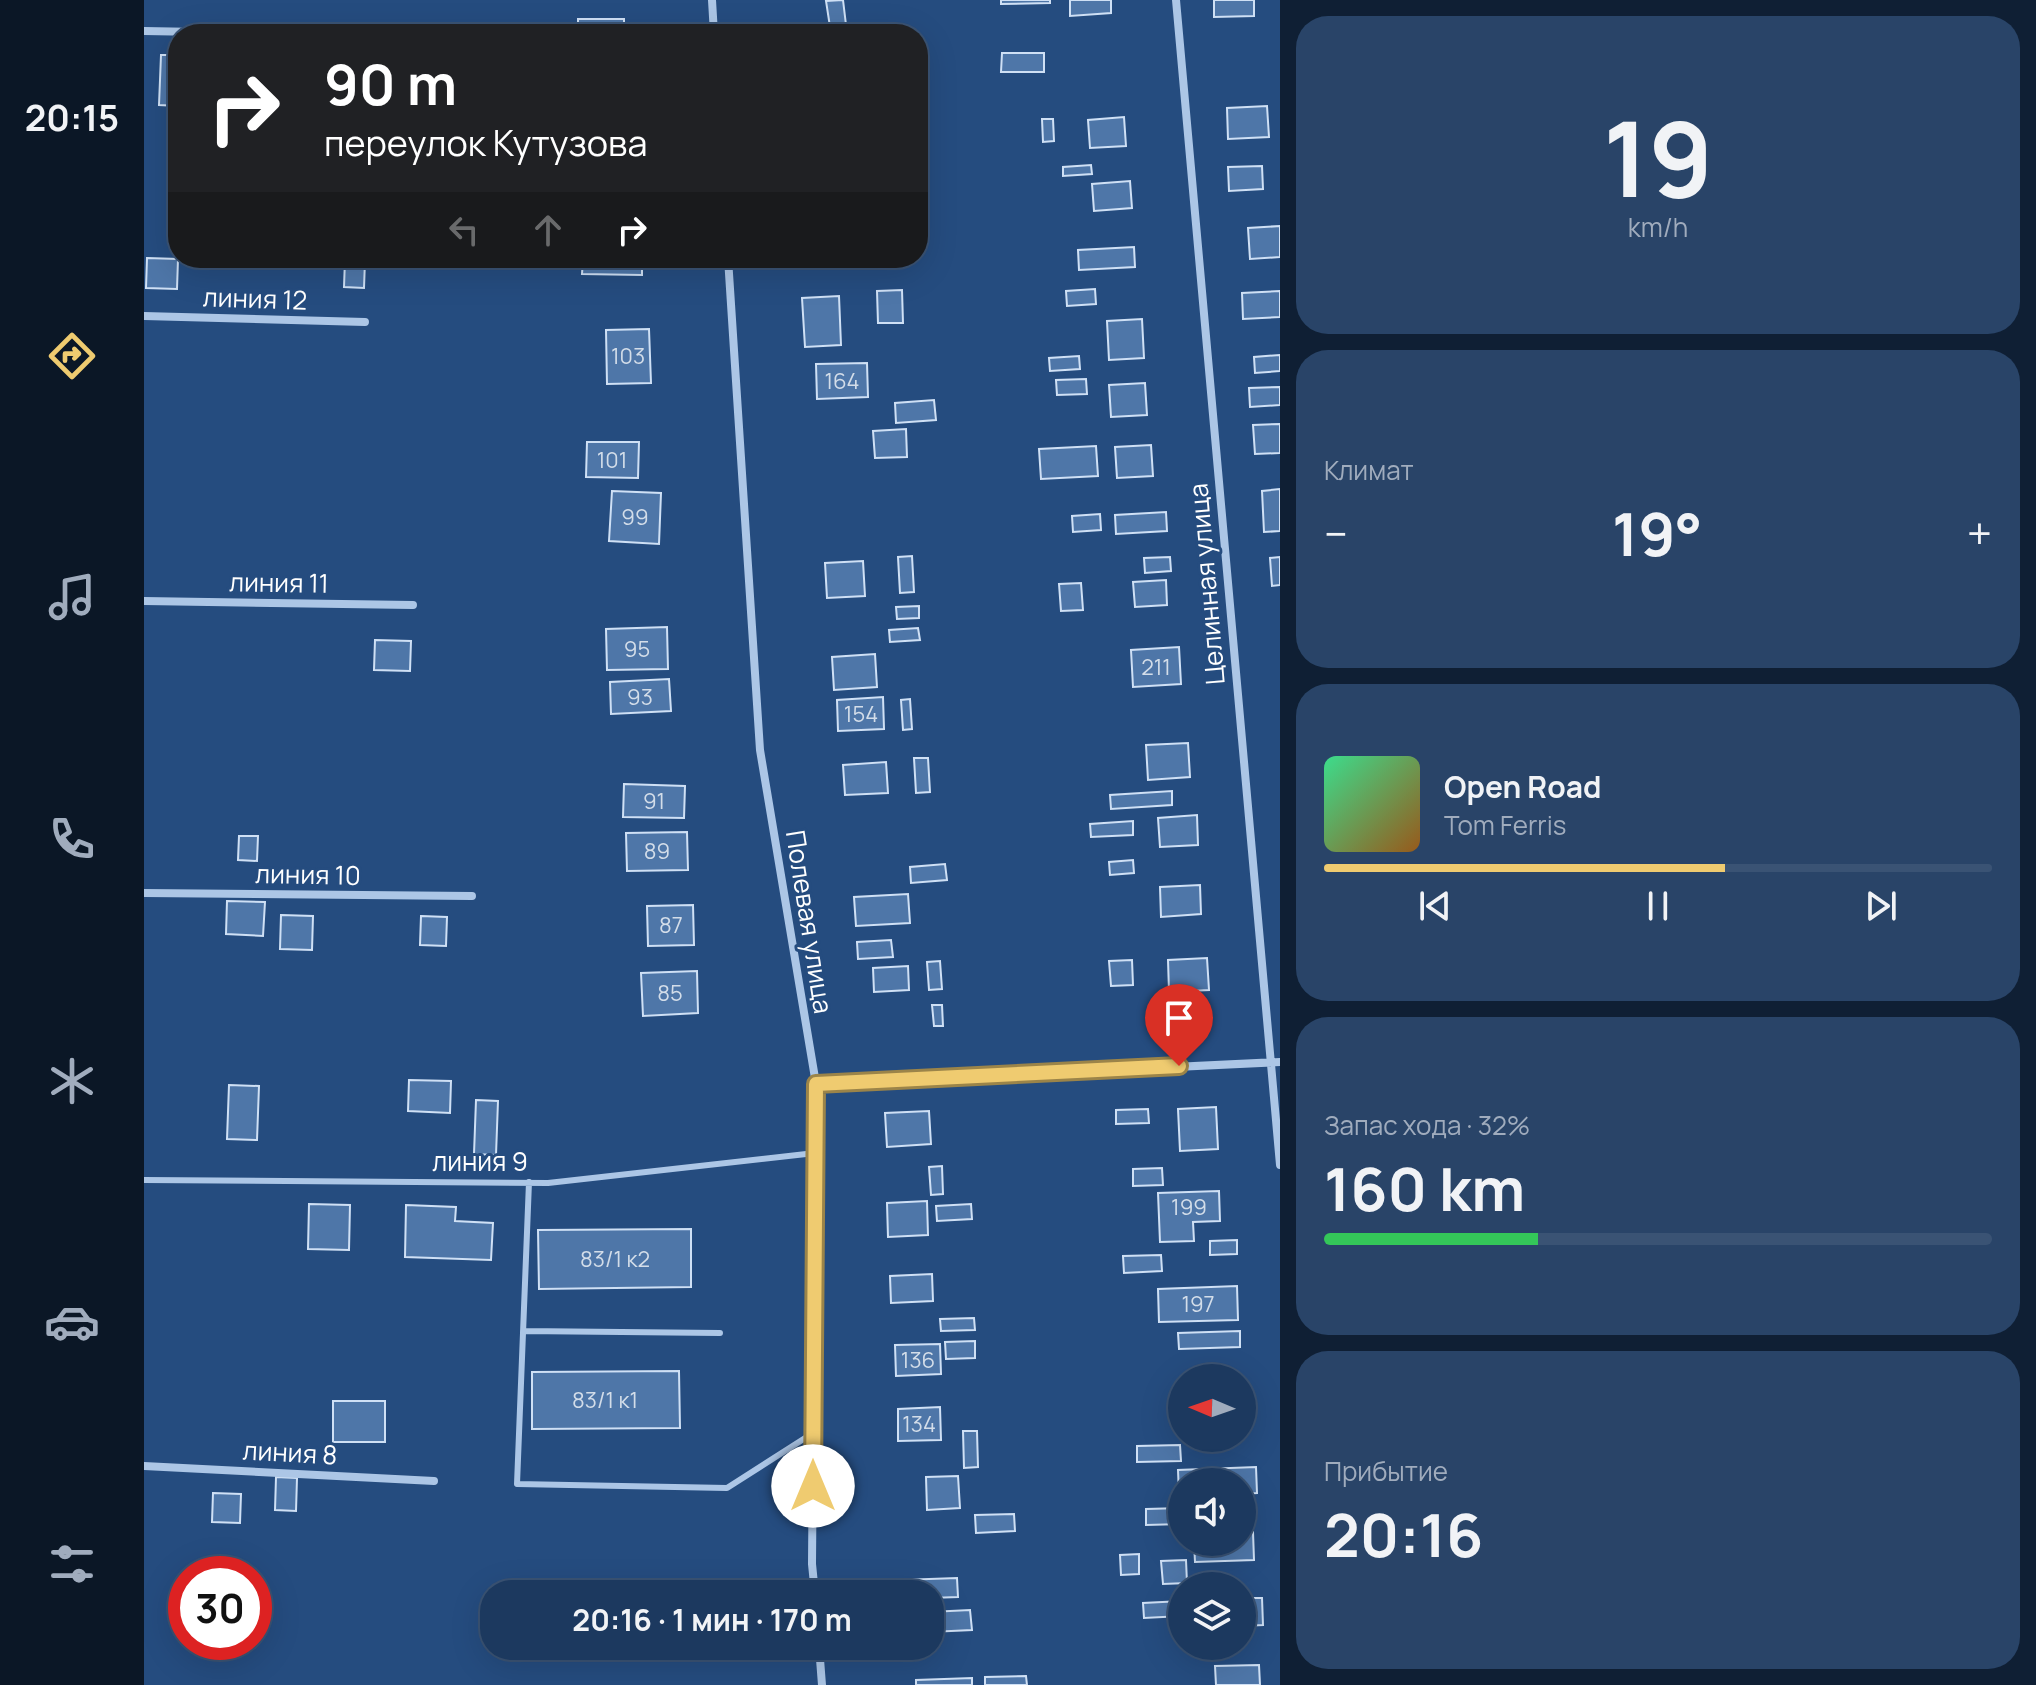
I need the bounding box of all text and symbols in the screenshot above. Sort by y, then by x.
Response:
text: 90 m [324,45,457,122]
icon: right [192,56,296,160]
text: 19 [1603,86,1713,228]
text: 20:15 [25,93,119,142]
text: переулок Кутузова [324,118,647,167]
icon: left [442,208,486,252]
icon: ahead [526,208,570,252]
icon: right [610,208,654,252]
text: km/h [1628,209,1688,245]
street label: линия 12 [202,278,308,318]
icon: directions [44,328,100,384]
house number: 103 [611,341,645,371]
house number: 164 [824,366,860,396]
house number: 101 [597,445,627,475]
text: Климат [1324,452,1414,488]
street label: Целинная улица [1179,482,1233,686]
text: 19° [1612,492,1702,574]
house number: 99 [621,502,649,532]
text: − [1324,503,1348,563]
text: + [1967,503,1992,563]
street label: линия 11 [229,563,329,601]
icon: music [44,569,100,625]
house number: 95 [624,634,650,664]
house number: 211 [1141,652,1171,682]
house number: 93 [627,682,653,712]
house number: 154 [844,699,878,729]
text: Open Road [1444,766,1601,807]
house number: 91 [643,786,665,816]
text: Tom Ferris [1444,807,1566,843]
icon: phone [44,811,100,867]
street label: Полевая улица [778,828,842,1016]
house number: 89 [644,836,670,866]
street label: линия 10 [255,855,361,893]
icon: previous [1413,884,1457,928]
icon: pause [1636,884,1680,928]
icon: next [1859,884,1903,928]
house number: 87 [659,910,683,940]
house number: 85 [657,978,683,1008]
pin [1145,984,1213,1066]
icon: arrive [1157,996,1201,1040]
icon: climate [44,1053,100,1109]
text: Запас хода · 32% [1324,1107,1530,1143]
street label: линия 9 [432,1143,528,1179]
text: 160 km [1324,1147,1525,1229]
house number: 199 [1171,1192,1207,1222]
house number: 83/1 к2 [580,1244,650,1274]
house number: 197 [1182,1289,1214,1319]
icon: car [44,1294,100,1350]
house number: 136 [901,1345,935,1375]
north arrow [1168,1364,1256,1452]
map controls [1168,1364,1256,1660]
house number: 83/1 к1 [572,1385,638,1415]
house number: 134 [902,1409,936,1439]
street label: линия 8 [242,1432,338,1472]
position arrow [771,1444,855,1528]
text: Прибытие [1324,1453,1448,1489]
button: sound [1168,1468,1256,1556]
text: 20:16 [1324,1493,1483,1575]
icon: filters [44,1536,100,1592]
speed limit sign: 30 [168,1556,272,1660]
button: layers [1168,1572,1256,1660]
text: 20:16 · 1 мин · 170 m [572,1599,852,1640]

